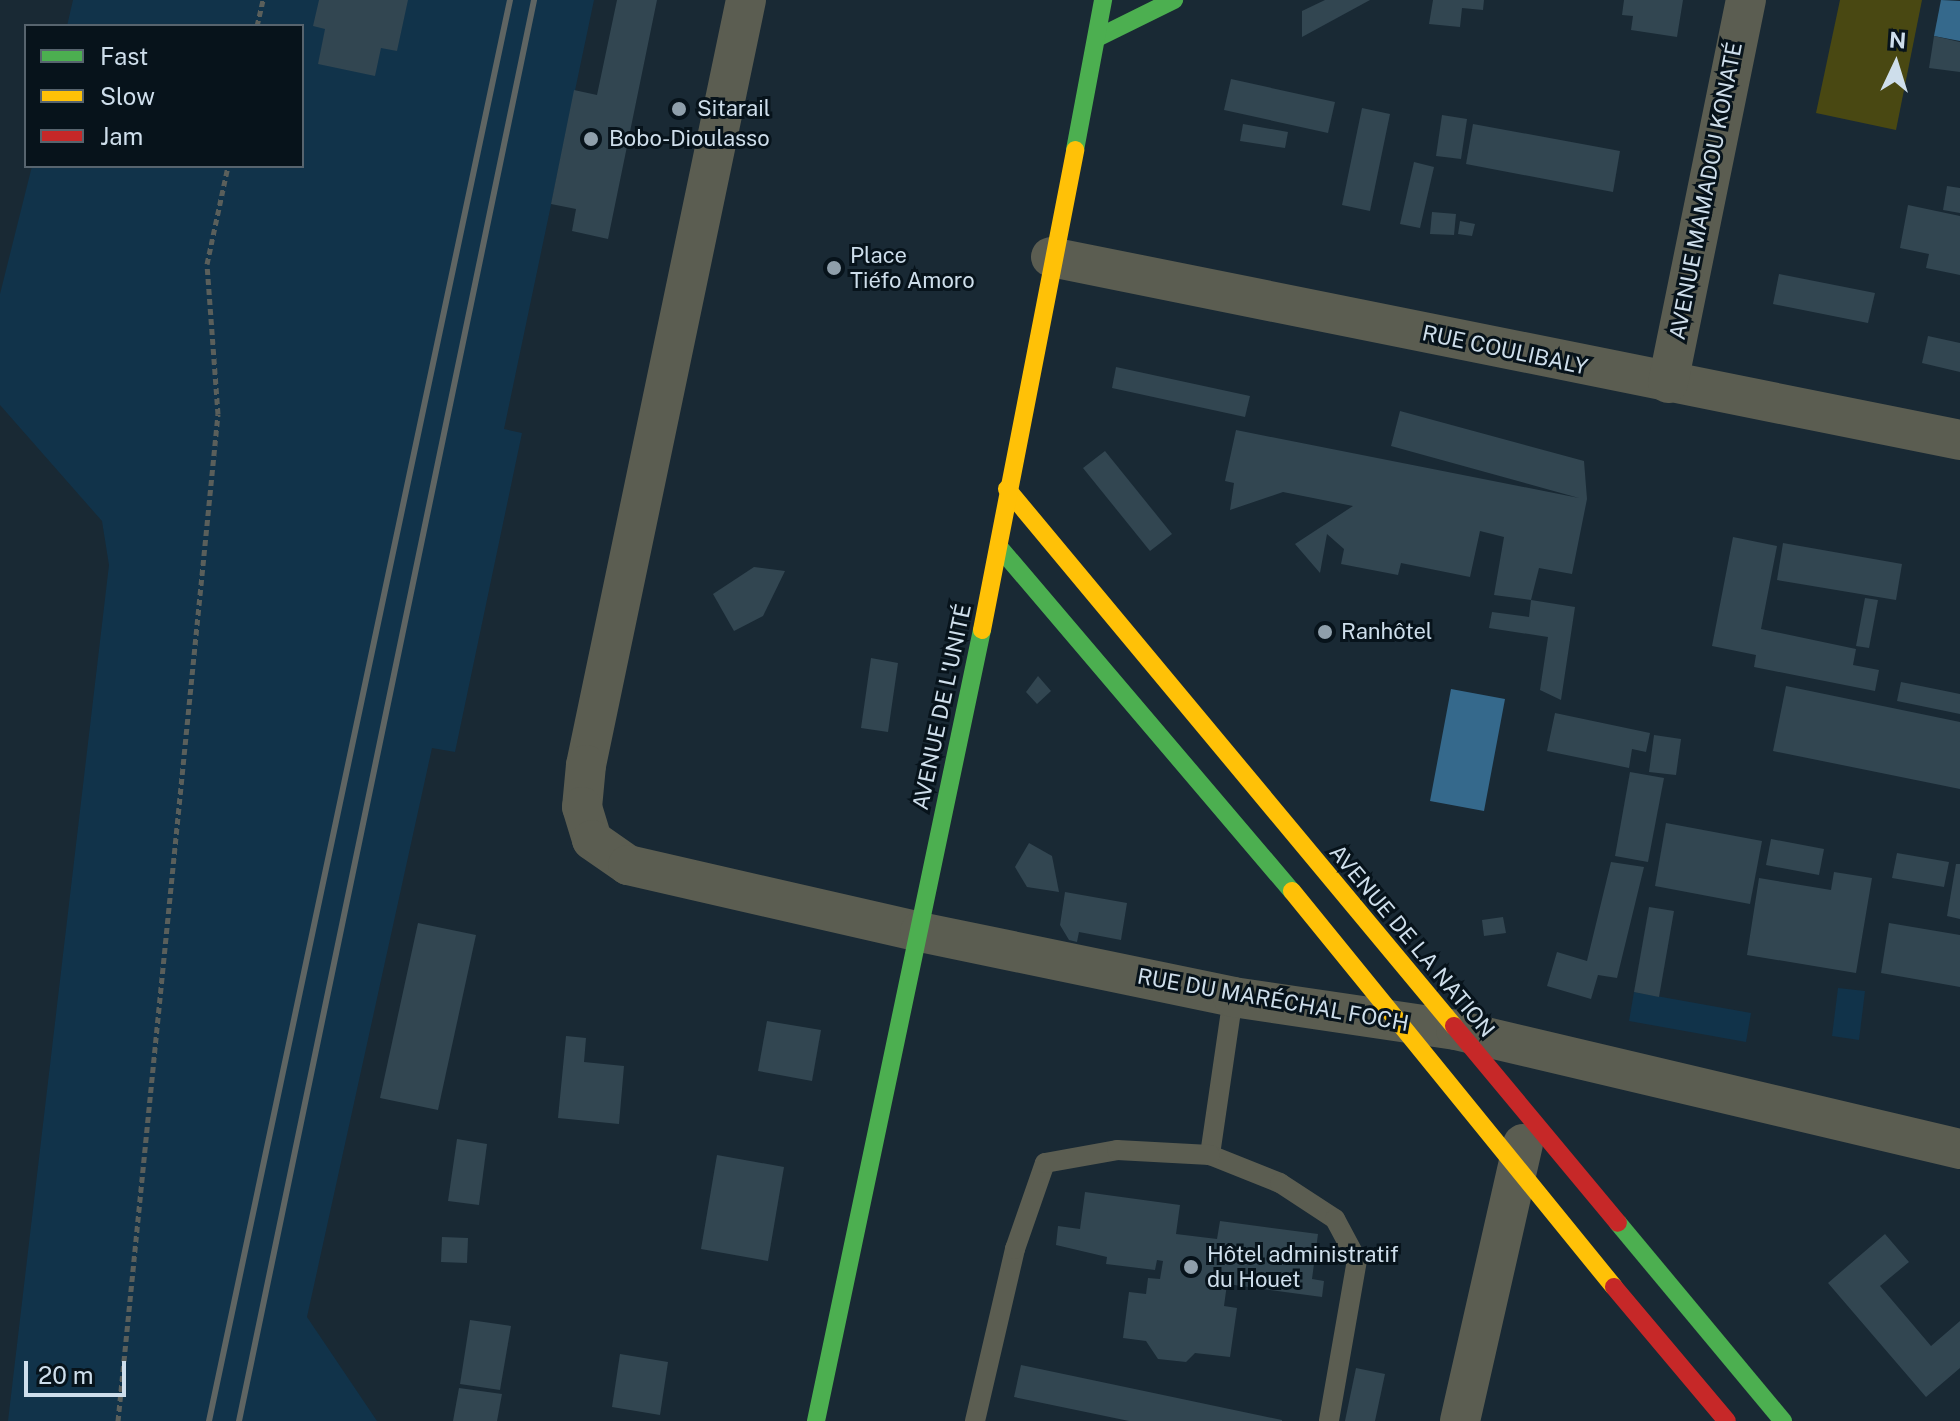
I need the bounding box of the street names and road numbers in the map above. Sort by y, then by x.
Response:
street label: AVENUE MAMADOU KONATÉ [1664,40,1748,342]
street label: RUE COULIBALY [1420,320,1590,380]
street label: AVENUE DE L'UNITÉ [907,602,977,812]
street label: AVENUE DE LA NATION [1324,839,1500,1043]
street label: RUE DU MARÉCHAL FOCH [1135,963,1411,1037]

